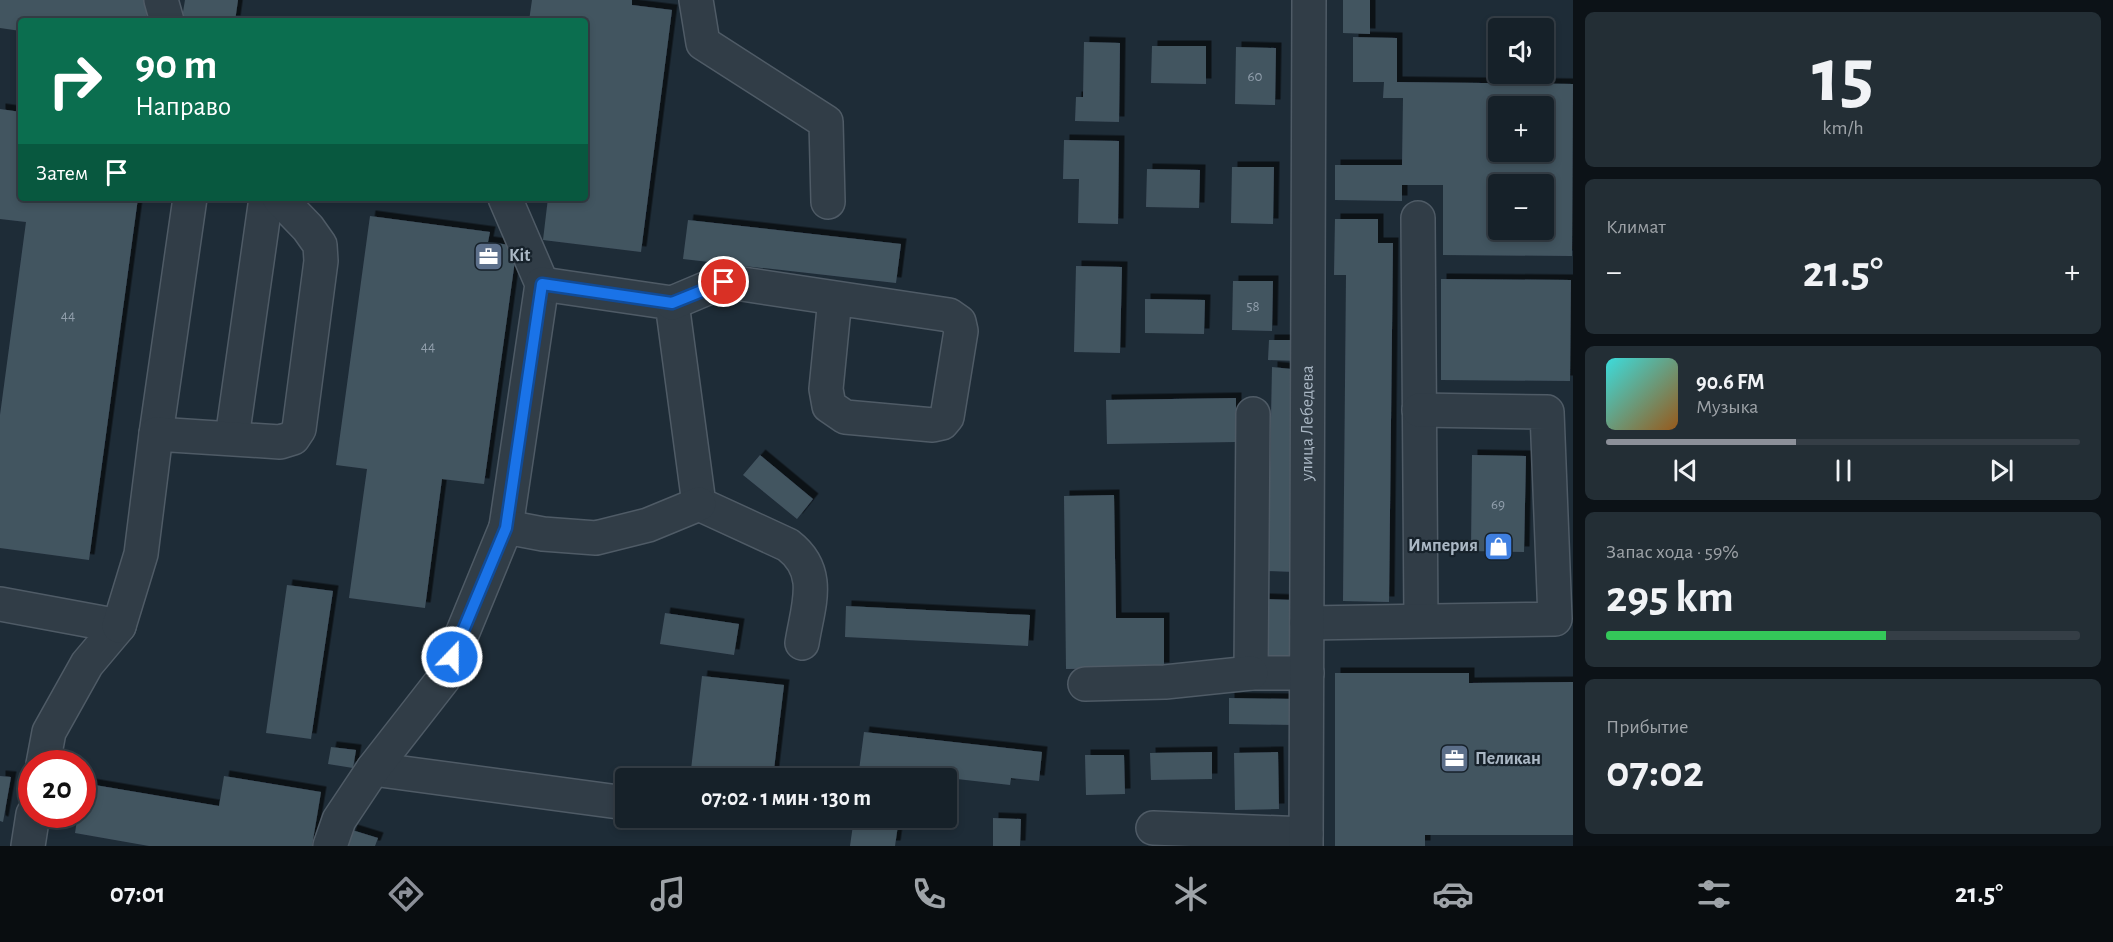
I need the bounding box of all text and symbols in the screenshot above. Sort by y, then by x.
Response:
map controls [1488,18,1554,240]
button: sound [1488,18,1554,84]
text: 15 [1812,38,1874,116]
icon: right [36,42,114,120]
text: 90 m [135,44,217,86]
house number: 60 [1248,69,1263,84]
text: Направо [135,93,231,120]
button: + [1488,96,1554,162]
text: km/h [1822,118,1864,138]
icon: arrive [100,156,133,189]
text: Затем [36,162,88,184]
button: − [1488,174,1554,240]
text: Климат [1606,217,1666,237]
office icon: Kit [472,240,504,272]
place label: Kit [509,247,530,265]
text: 21.5° [1803,250,1883,295]
pin [698,256,749,307]
text: − [1606,256,1622,289]
text: + [2064,256,2080,289]
icon: arrive [707,265,740,298]
house number: 58 [1246,299,1260,314]
house number: 44 [61,308,75,323]
house number: 44 [421,339,435,354]
street label: улица Лебедева [1298,365,1317,482]
text: 90.6 FM [1696,371,1764,393]
text: Музыка [1696,397,1758,417]
icon: previous [1669,454,1702,487]
icon: pause [1827,454,1860,487]
icon: next [1985,454,2018,487]
house number: 69 [1491,497,1505,512]
shop icon: Империя [1483,530,1515,562]
place label: Империя [1408,537,1478,555]
text: Запас хода · 59% [1606,542,1739,562]
text: 295 km [1606,575,1734,620]
position arrow [420,625,484,689]
text: Прибытие [1606,717,1688,737]
office icon: Пеликан [1438,743,1470,775]
speed limit sign: 20 [18,750,96,828]
place label: Пеликан [1475,750,1541,768]
text: 07:02 [1606,750,1704,795]
text: 07:02 · 1 мин · 130 m [701,787,871,809]
icon: directions [385,873,427,915]
icon: music [647,873,689,915]
icon: phone [908,873,950,915]
icon: climate [1170,873,1212,915]
icon: car [1432,873,1474,915]
icon: filters [1693,873,1735,915]
text: 07:01 [110,880,166,907]
text: 21.5° [1955,880,2003,907]

